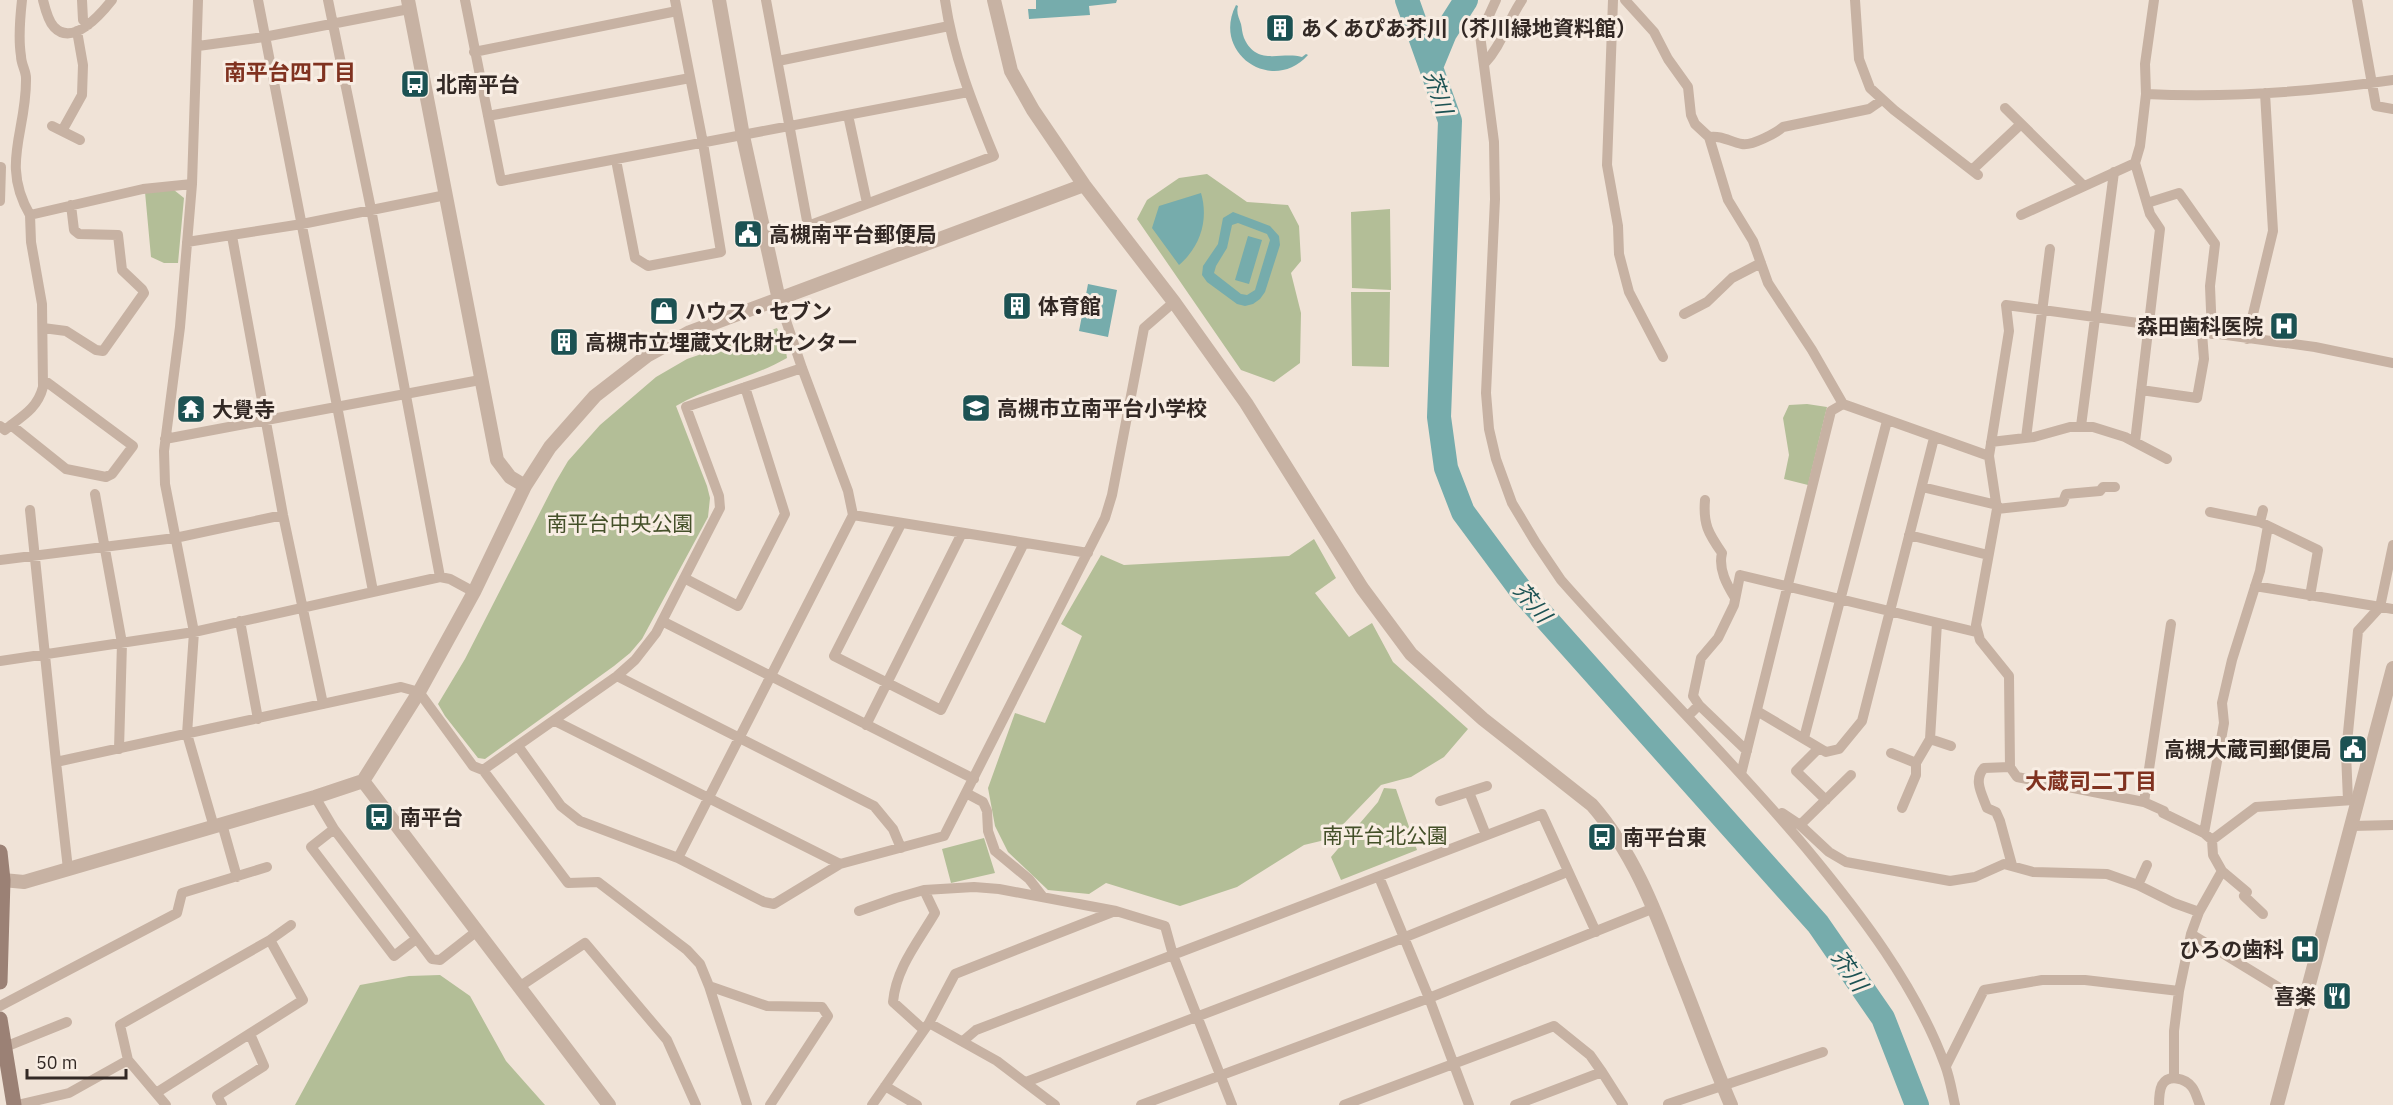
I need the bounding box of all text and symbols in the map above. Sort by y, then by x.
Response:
building icon: あくあぴあ芥川（芥川緑地資料館） [1264,12,1296,44]
place label: あくあぴあ芥川（芥川緑地資料館） [1301,14,1637,42]
district label: 南平台四丁目 [224,57,356,86]
water label: 芥川 [1418,66,1461,119]
bus stop icon: 北南平台 [399,68,431,100]
place label: 北南平台 [436,70,520,98]
public building icon: 高槻南平台郵便局 [732,218,764,250]
place label: 高槻南平台郵便局 [769,220,937,248]
building icon: 体育館 [1001,290,1033,322]
place label: 体育館 [1038,292,1101,320]
shop icon: ハウス・セブン [648,295,680,327]
place label: ハウス・セブン [685,297,832,325]
hospital icon: 森田歯科医院 [2268,310,2300,342]
place label: 森田歯科医院 [2137,312,2263,340]
building icon: 高槻市立埋蔵文化財センター [548,326,580,358]
place label: 高槻市立埋蔵文化財センター [585,328,858,356]
school or university icon: 高槻市立南平台小学校 [960,392,992,424]
temple icon: 大覺寺 [175,393,207,425]
place label: 高槻市立南平台小学校 [997,394,1207,422]
place label: 大覺寺 [212,395,275,423]
park label: 南平台中央公園 [547,509,694,537]
water label: 芥川 [1508,576,1560,630]
public building icon: 高槻大蔵司郵便局 [2337,733,2369,765]
place label: 高槻大蔵司郵便局 [2164,735,2332,763]
district label: 大蔵司二丁目 [2025,766,2157,795]
bus stop icon: 南平台 [363,801,395,833]
place label: 南平台 [400,803,463,831]
park label: 南平台北公園 [1322,821,1448,849]
bus stop icon: 南平台東 [1586,821,1618,853]
place label: 南平台東 [1623,823,1707,851]
hospital icon: ひろの歯科 [2289,933,2321,965]
place label: ひろの歯科 [2179,935,2284,963]
water label: 芥川 [1825,944,1876,998]
restaurant icon: 喜楽 [2321,980,2353,1012]
place label: 喜楽 [2274,982,2316,1010]
scale bar [27,1042,126,1080]
text: 50 m [36,1051,78,1074]

